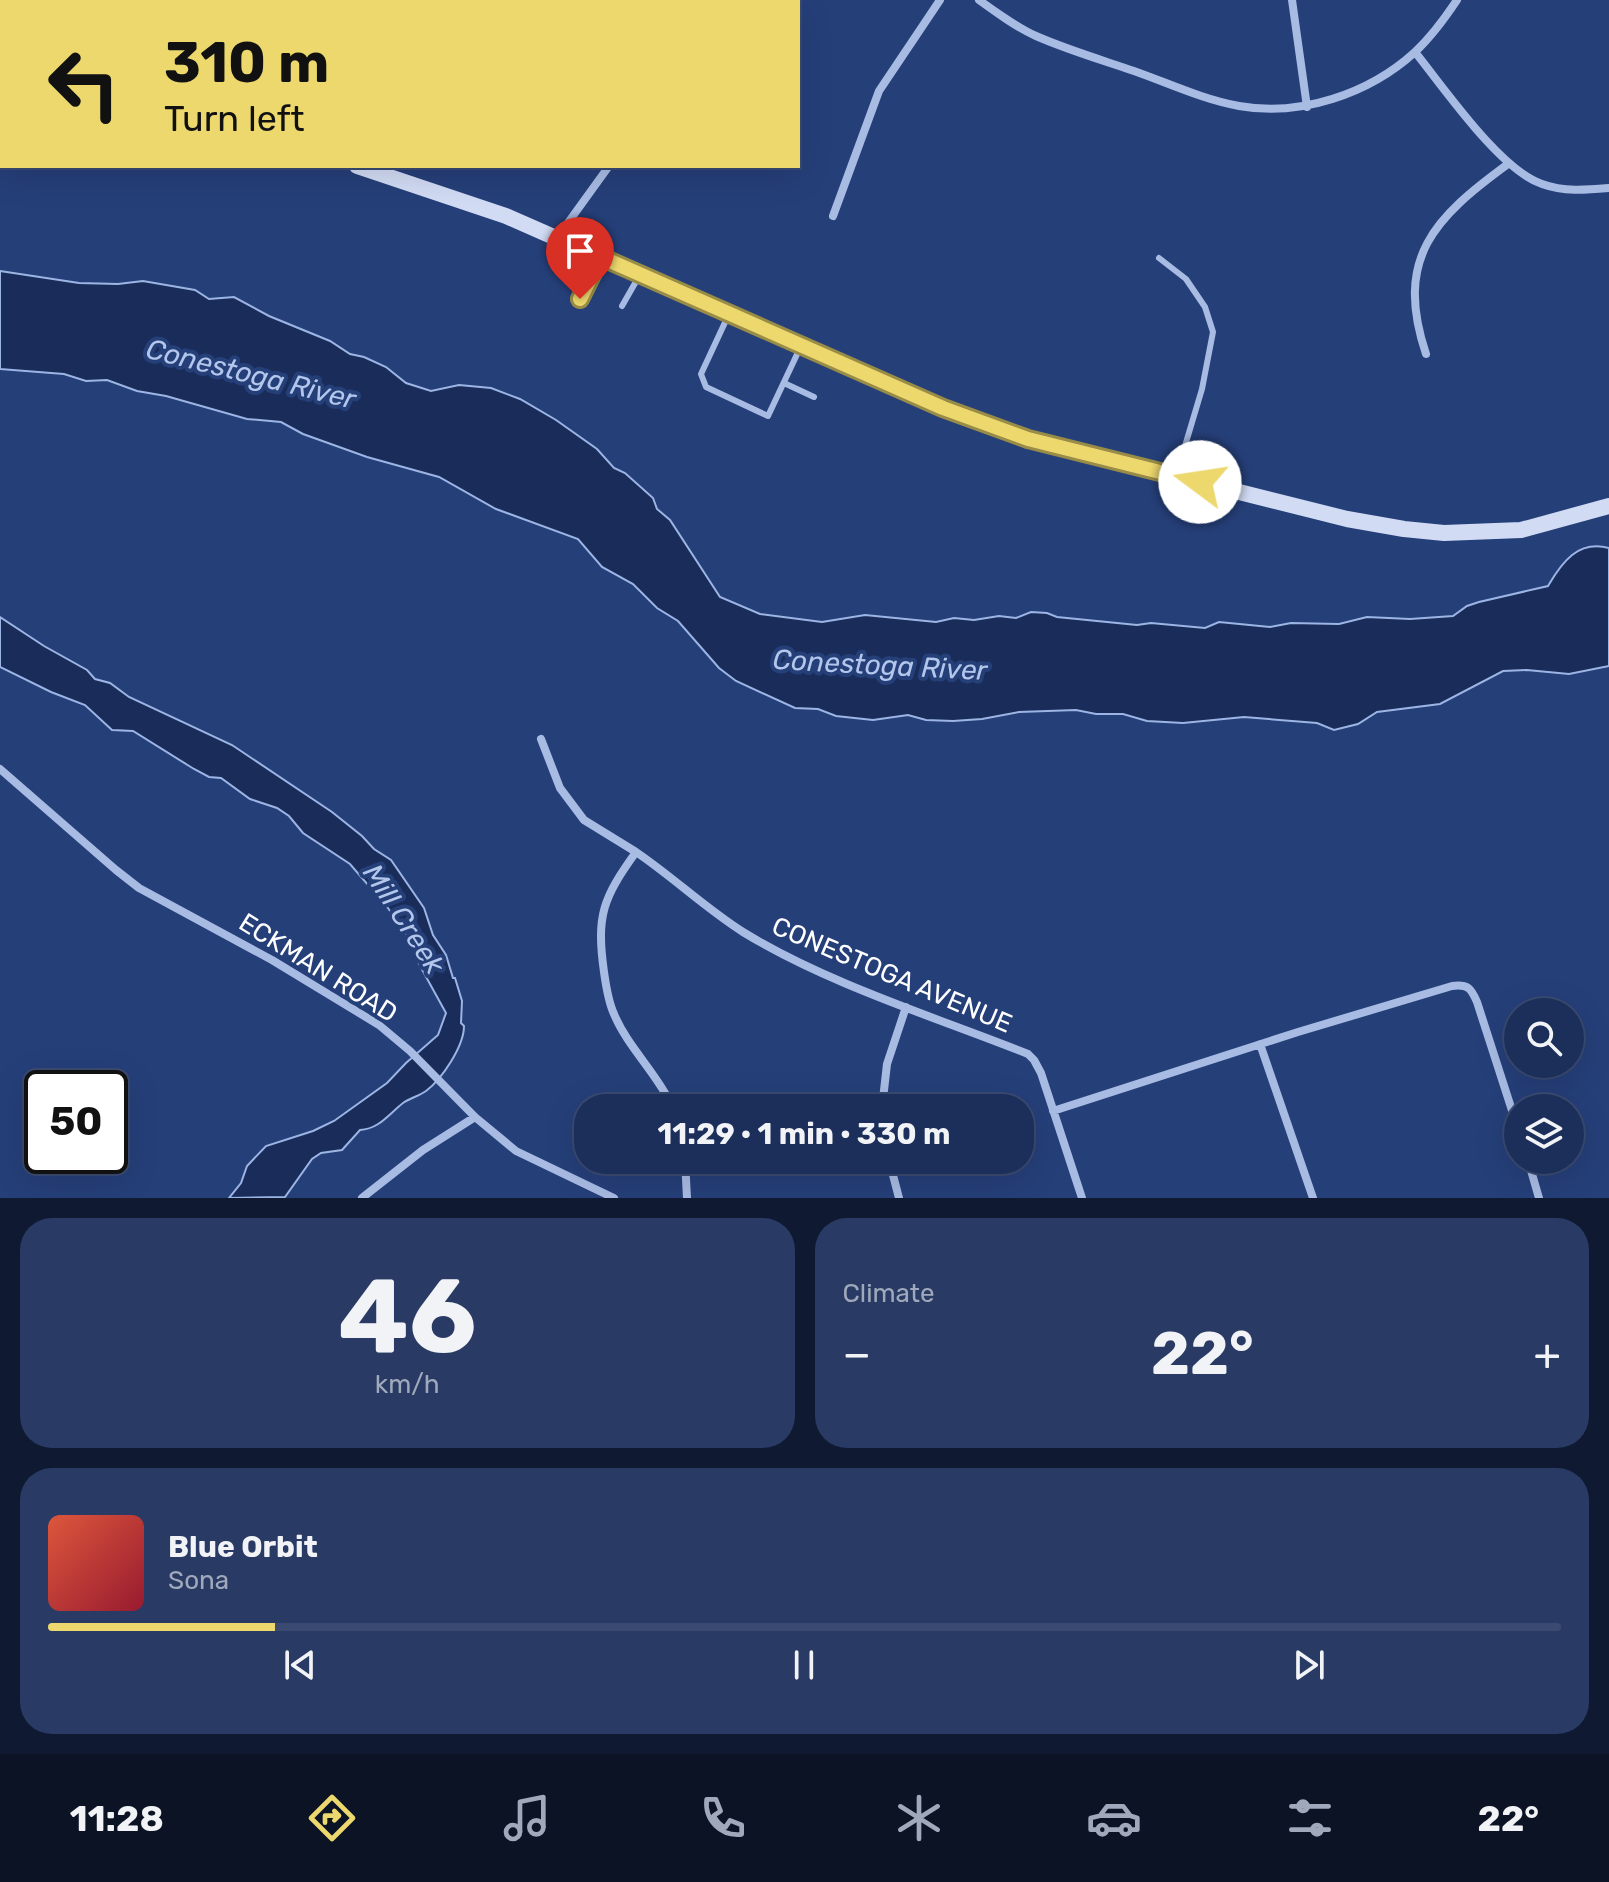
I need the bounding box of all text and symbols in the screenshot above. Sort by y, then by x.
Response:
text: 310 m [164,30,329,96]
icon: left [32,32,136,136]
text: Turn left [164,97,305,140]
pin [546,217,614,299]
icon: arrive [558,229,602,273]
water label: Conestoga River [143,332,360,416]
position arrow [1158,440,1242,524]
water label: Conestoga River [772,643,989,687]
water label: Mill Creek [356,858,452,981]
street label: ECKMAN ROAD [233,907,403,1029]
street label: CONESTOGA AVENUE [767,910,1017,1040]
map controls [1504,998,1584,1174]
button: search [1504,998,1584,1078]
speed limit sign: 50 [24,1070,128,1174]
button: layers [1504,1094,1584,1174]
text: 11:29 · 1 min · 330 m [657,1116,951,1152]
text: 46 [338,1255,477,1378]
text: Climate [843,1278,935,1309]
text: 22° [1151,1318,1254,1389]
text: − [843,1328,871,1380]
text: + [1534,1328,1561,1380]
text: km/h [375,1369,440,1400]
text: Blue Orbit [168,1529,318,1565]
text: Sona [168,1565,229,1596]
icon: previous [278,1643,322,1687]
icon: pause [782,1643,826,1687]
icon: next [1287,1643,1331,1687]
icon: directions [304,1790,360,1846]
icon: music [499,1790,555,1846]
icon: phone [695,1790,751,1846]
icon: climate [891,1790,947,1846]
icon: car [1086,1790,1142,1846]
icon: filters [1282,1790,1338,1846]
text: 11:28 [70,1797,164,1840]
text: 22° [1478,1797,1539,1840]

